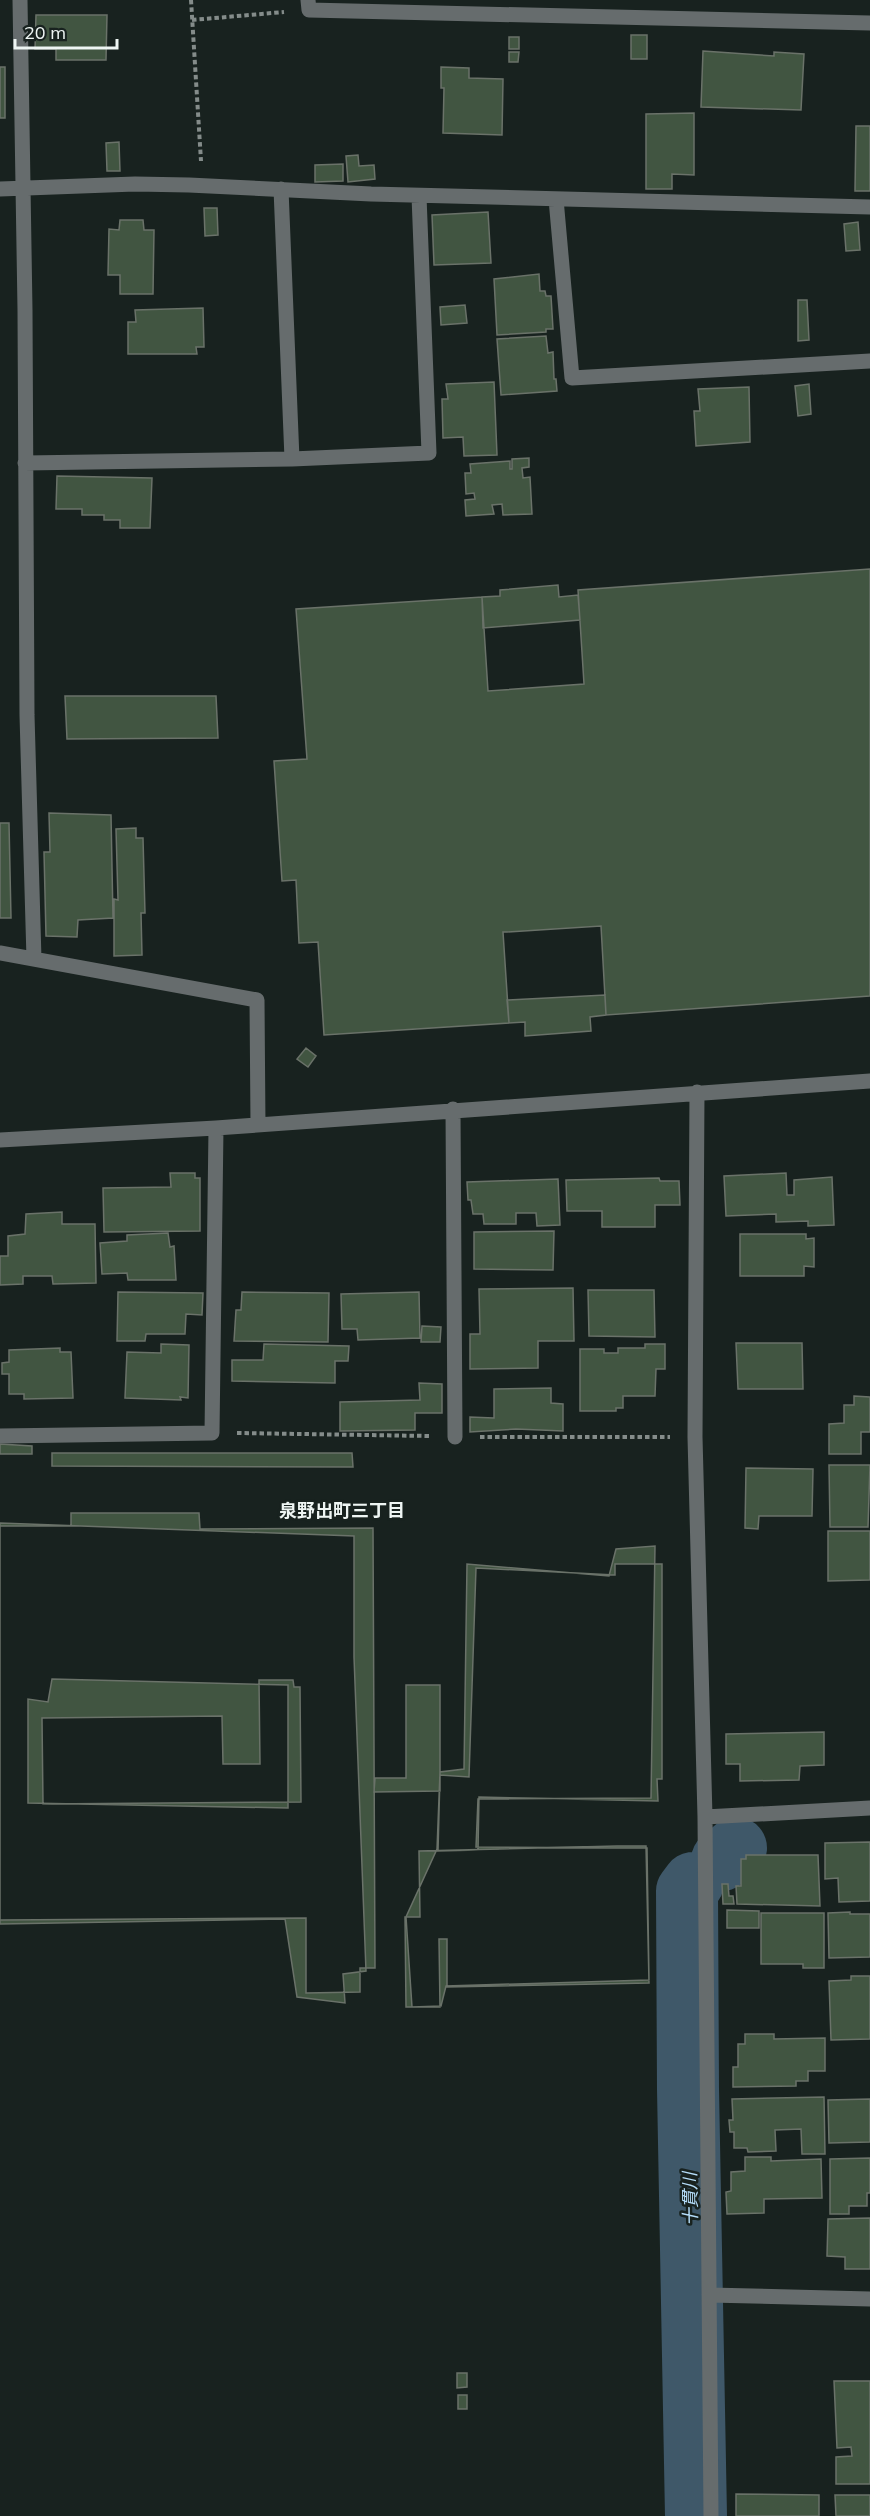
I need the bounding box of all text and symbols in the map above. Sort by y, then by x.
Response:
scale bar [15,12,117,50]
text: 20 m [24,21,66,44]
district label: 泉野出町三丁目 [279,1499,405,1522]
water label: 十貫川 [678,2170,702,2226]

